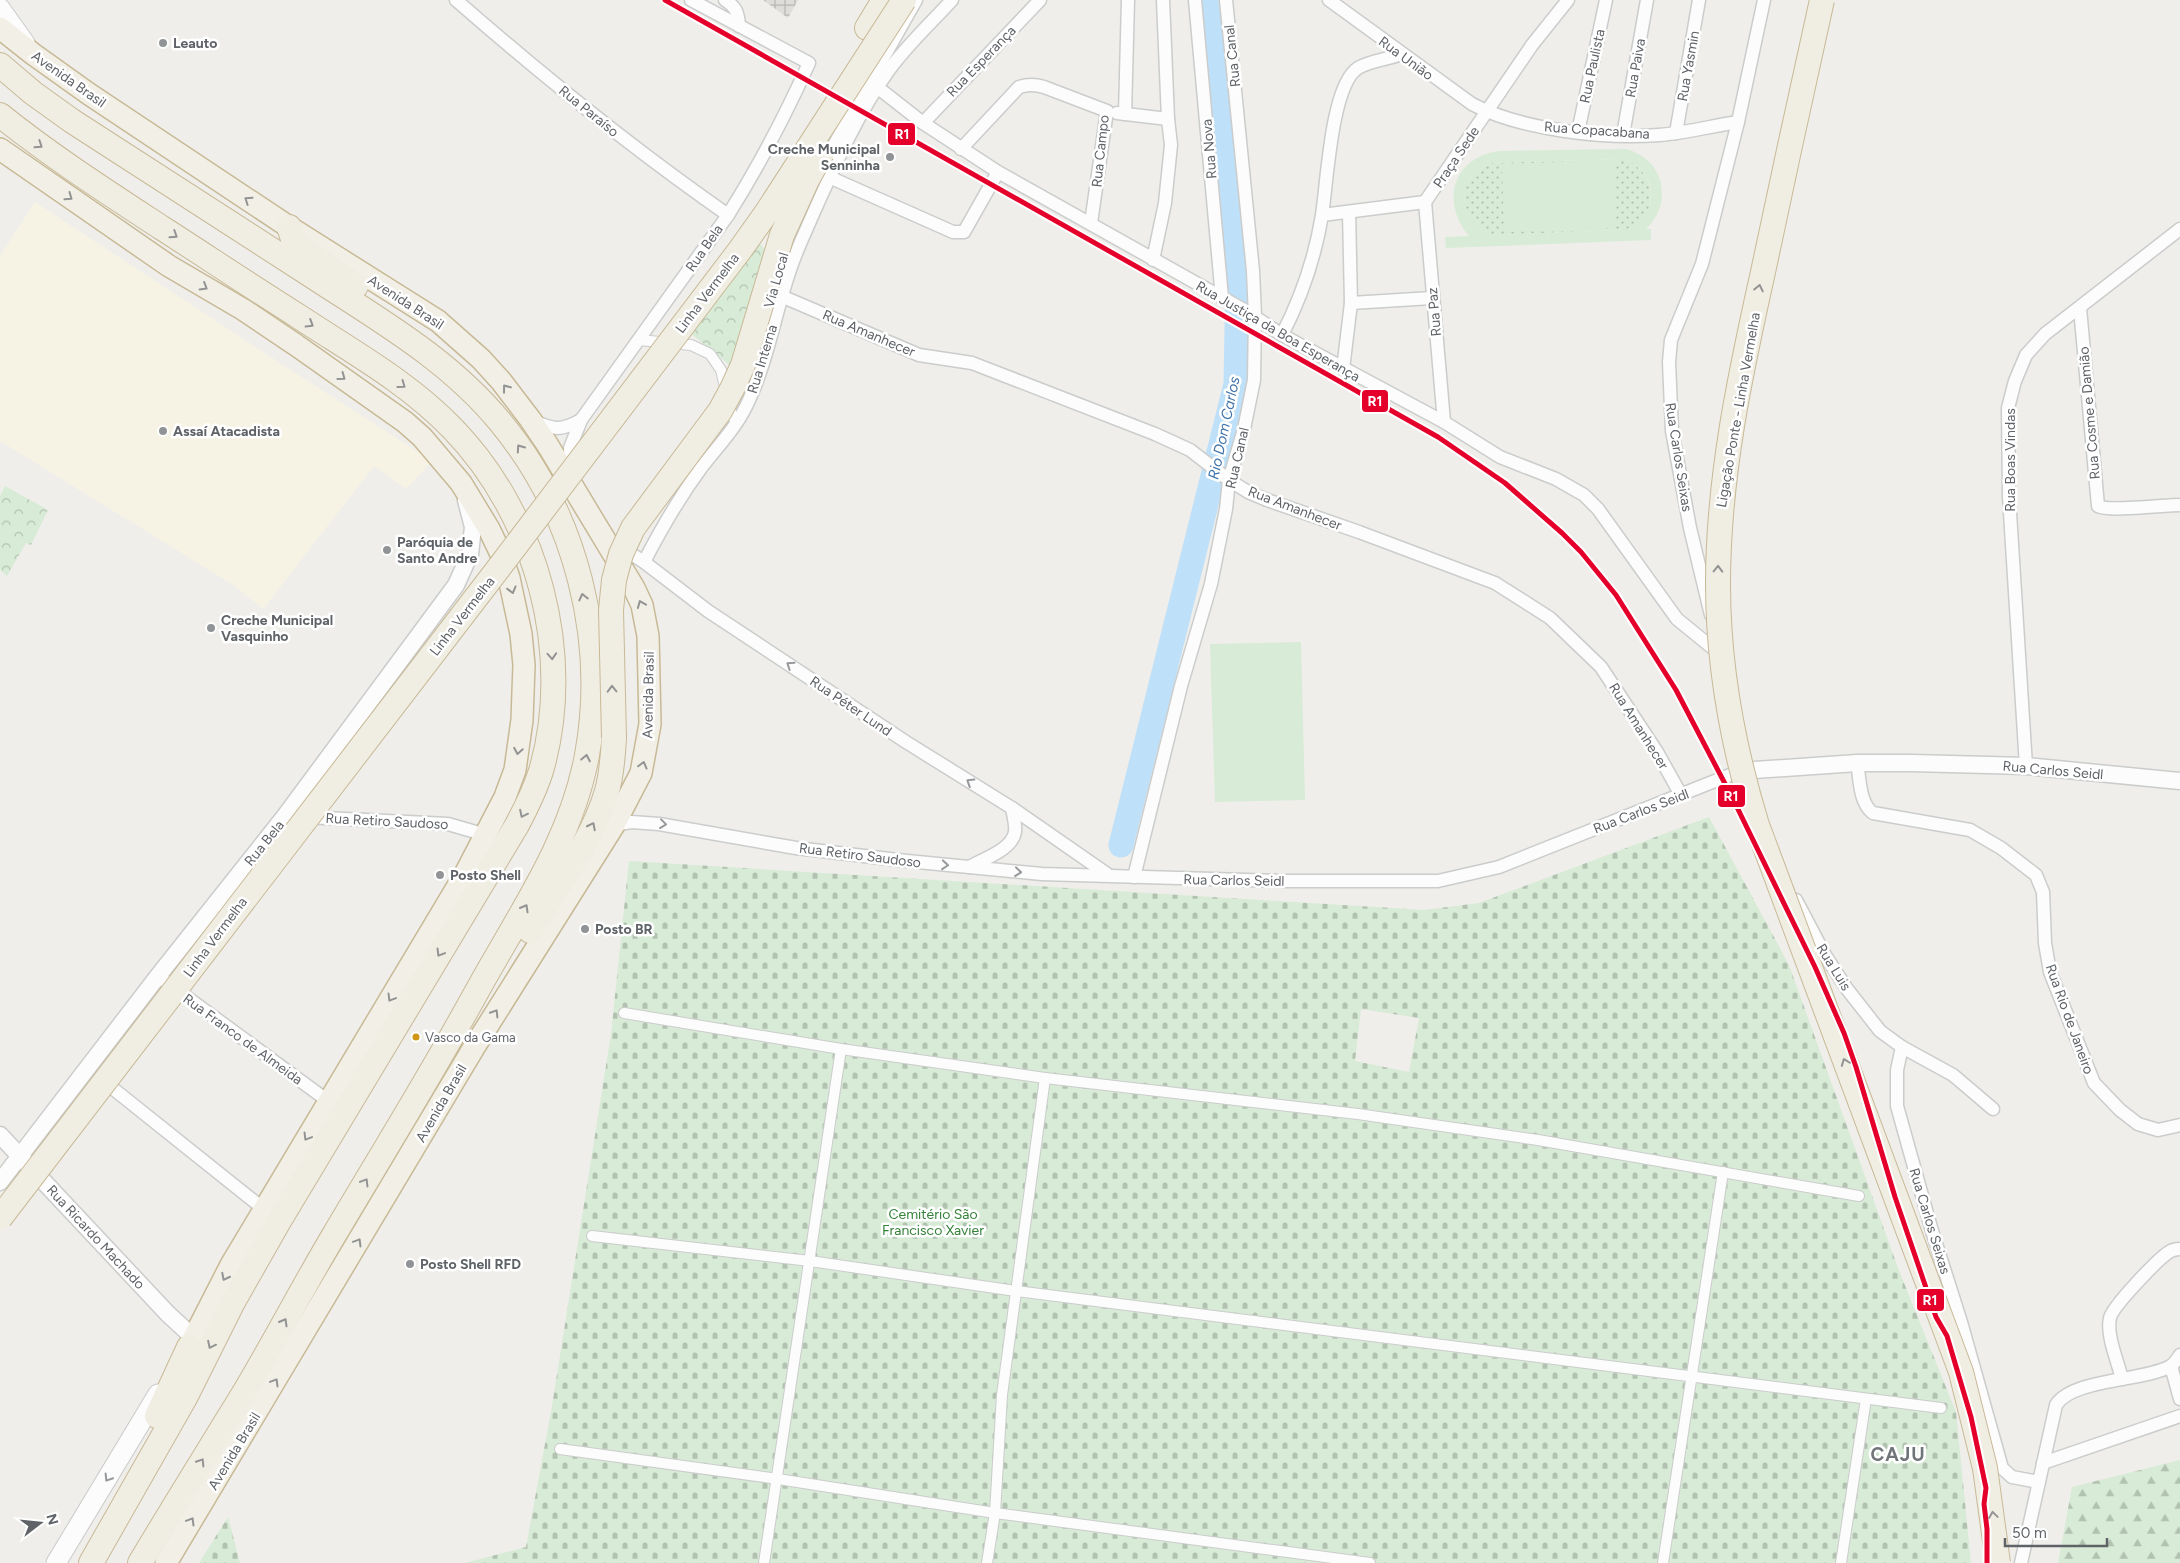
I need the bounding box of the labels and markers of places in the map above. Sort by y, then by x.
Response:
place label: Leauto [173,35,217,52]
marker: Leauto [157,37,169,49]
place label: Creche Municipal Senninha [768,141,880,174]
marker: Creche Municipal Senninha [884,151,896,163]
place label: Assaí Atacadista [173,423,280,440]
marker: Assaí Atacadista [157,425,169,437]
place label: Paróquia de Santo Andre [397,534,477,567]
marker: Paróquia de Santo Andre [381,544,393,556]
place label: Creche Municipal Vasquinho [221,612,333,645]
marker: Creche Municipal Vasquinho [205,622,217,634]
place label: Posto Shell [450,867,521,884]
marker: Posto Shell [434,869,446,881]
place label: Posto BR [595,921,653,938]
marker: Posto BR [579,923,591,935]
place label: Vasco da Gama [425,1030,516,1045]
marker: Vasco da Gama [411,1032,421,1042]
place label: Posto Shell RFD [420,1256,521,1273]
marker: Posto Shell RFD [404,1258,416,1270]

